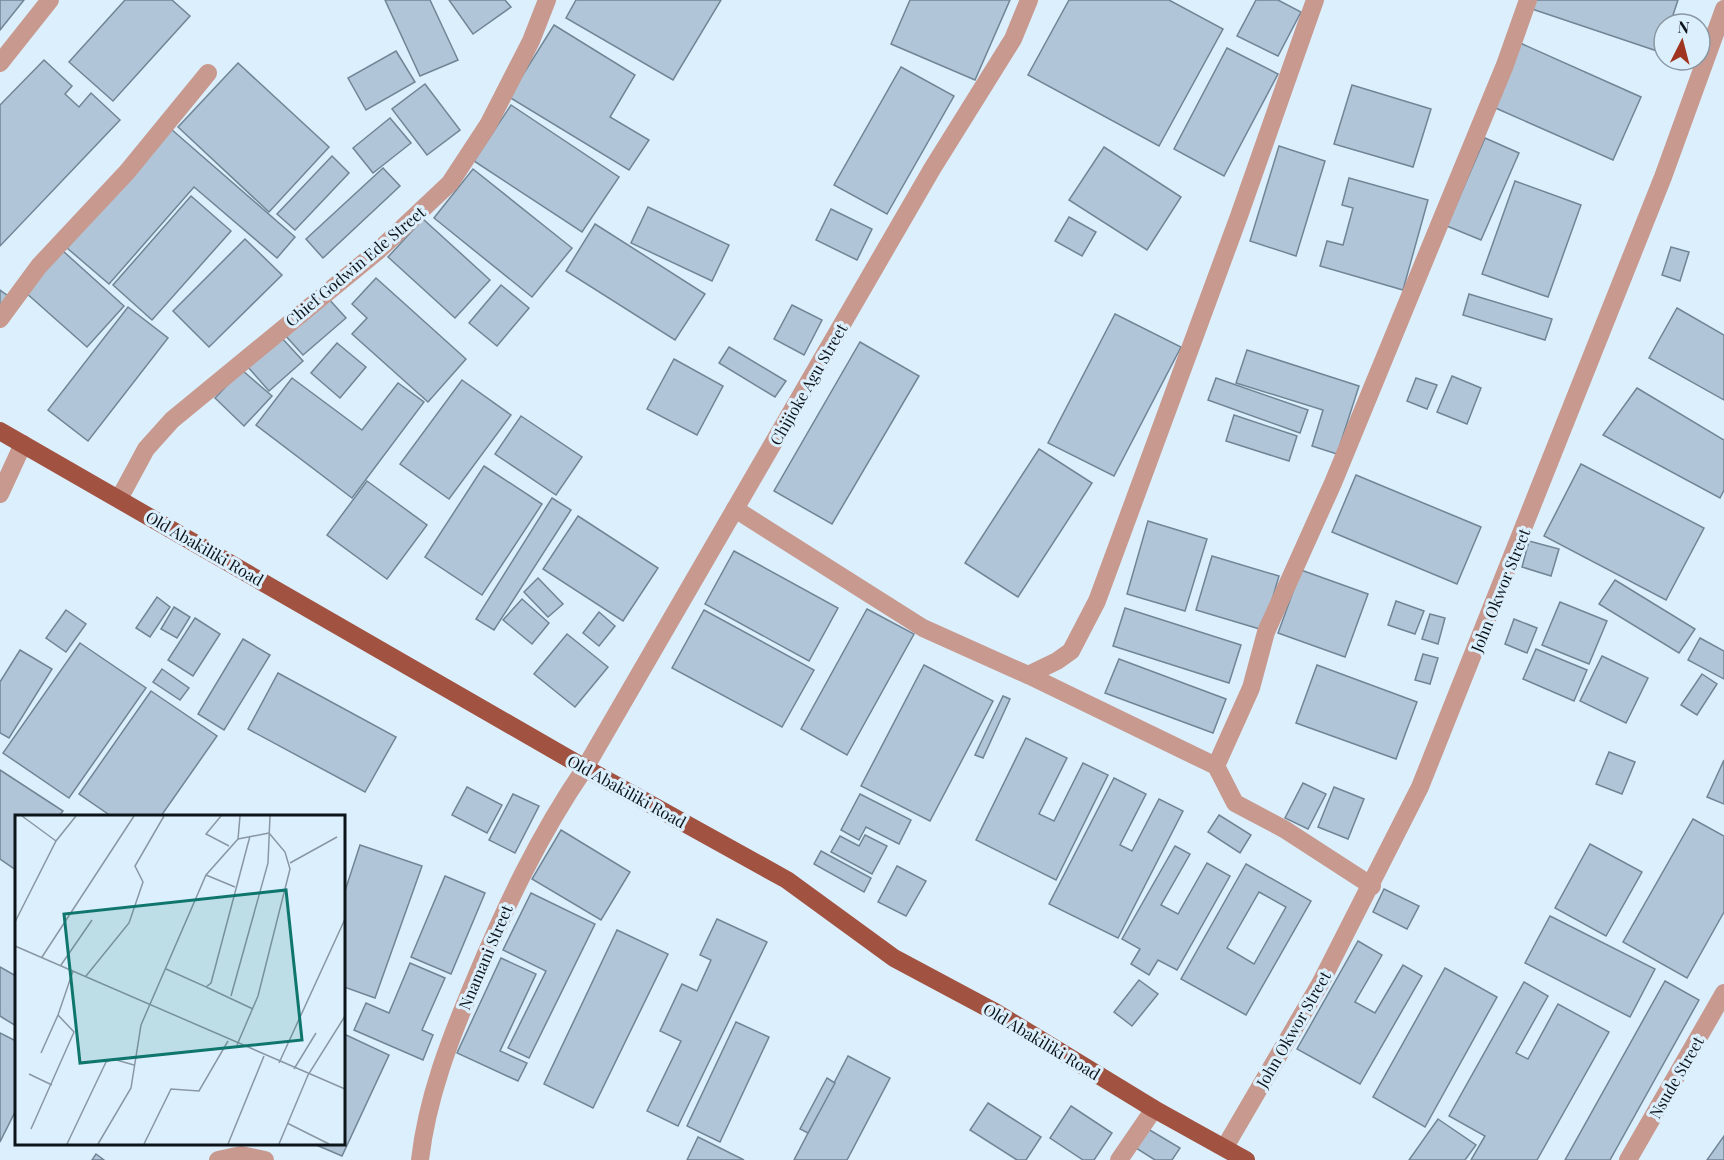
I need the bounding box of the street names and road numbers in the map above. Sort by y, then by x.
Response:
street label: Chief Godwin Ede Street [281,201,430,331]
street label: Chijioke Agu Street [765,319,852,449]
street label: Old Abakiliki Road [142,506,268,590]
street label: John Okwor Street [1465,525,1535,656]
street label: Old Abakiliki Road [564,750,690,832]
street label: Nnamani Street [453,901,517,1013]
street label: John Okwor Street [1250,966,1335,1092]
street label: Old Abakiliki Road [980,998,1104,1084]
street label: Nsude Street [1644,1032,1708,1122]

